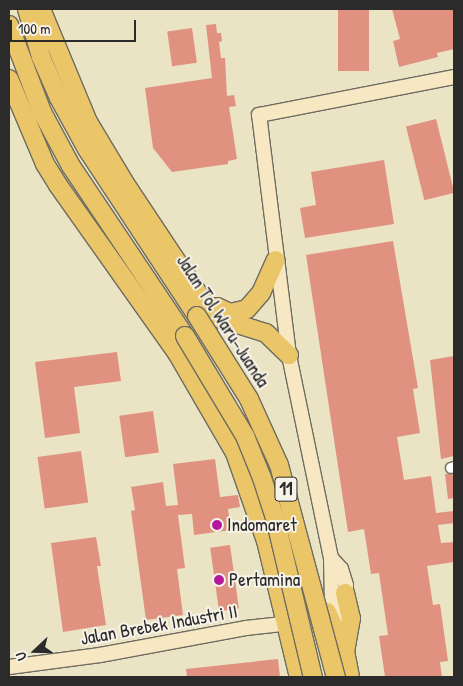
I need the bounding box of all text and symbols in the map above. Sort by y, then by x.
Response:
scale bar [12,10,139,42]
text: 100 m [18,18,51,39]
street label: Jalan Tol Waru–Juanda [172,250,274,392]
road number: 11 [274,474,298,504]
place label: Indomaret [227,514,297,536]
marker: Indomaret [211,519,223,531]
place label: Pertamina [229,569,300,591]
marker: Pertamina [213,574,225,586]
street label: Jalan Brebek Industri II [79,600,239,650]
north arrow [10,626,60,676]
text: U [10,650,31,664]

